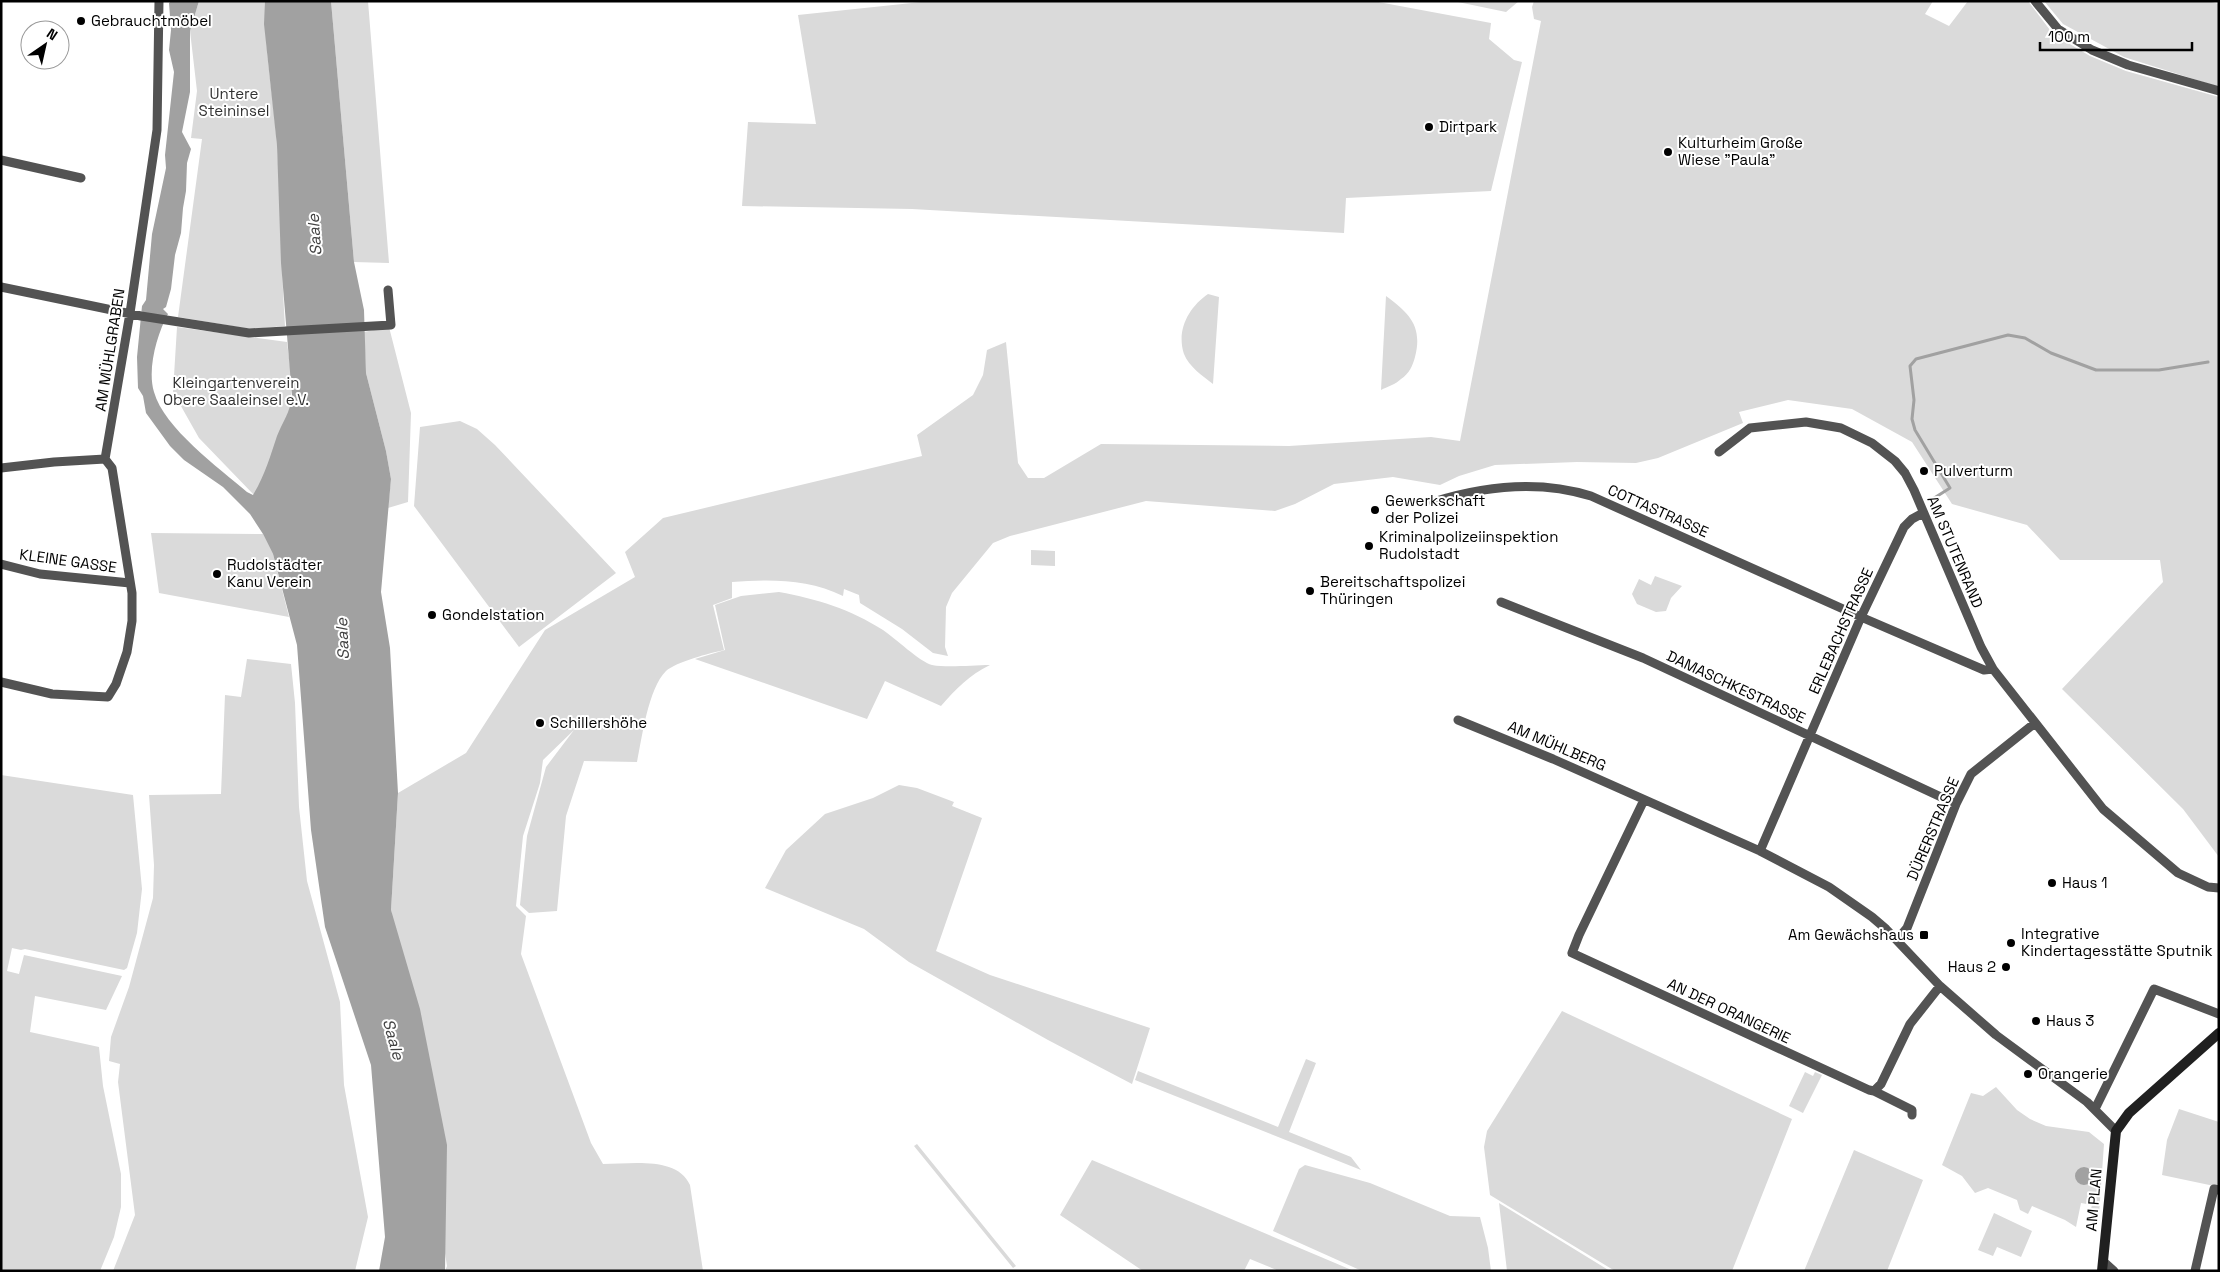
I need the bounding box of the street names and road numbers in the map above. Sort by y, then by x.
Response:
street label: AM MÜHLGRABEN [90,287,129,413]
street label: COTTASTRASSE [1605,480,1712,541]
street label: AM STUTENRAND [1923,493,1988,611]
street label: KLEINE GASSE [18,544,118,577]
street label: ERLEBACHSTRASSE [1804,565,1877,697]
street label: DAMASCHKESTRASSE [1664,646,1809,727]
street label: AM MÜHLBERG [1505,716,1609,775]
street label: DÜRERSTRASSE [1902,774,1963,883]
street label: AN DER ORANGERIE [1665,974,1794,1047]
street label: AM PLAN [2081,1168,2106,1232]

